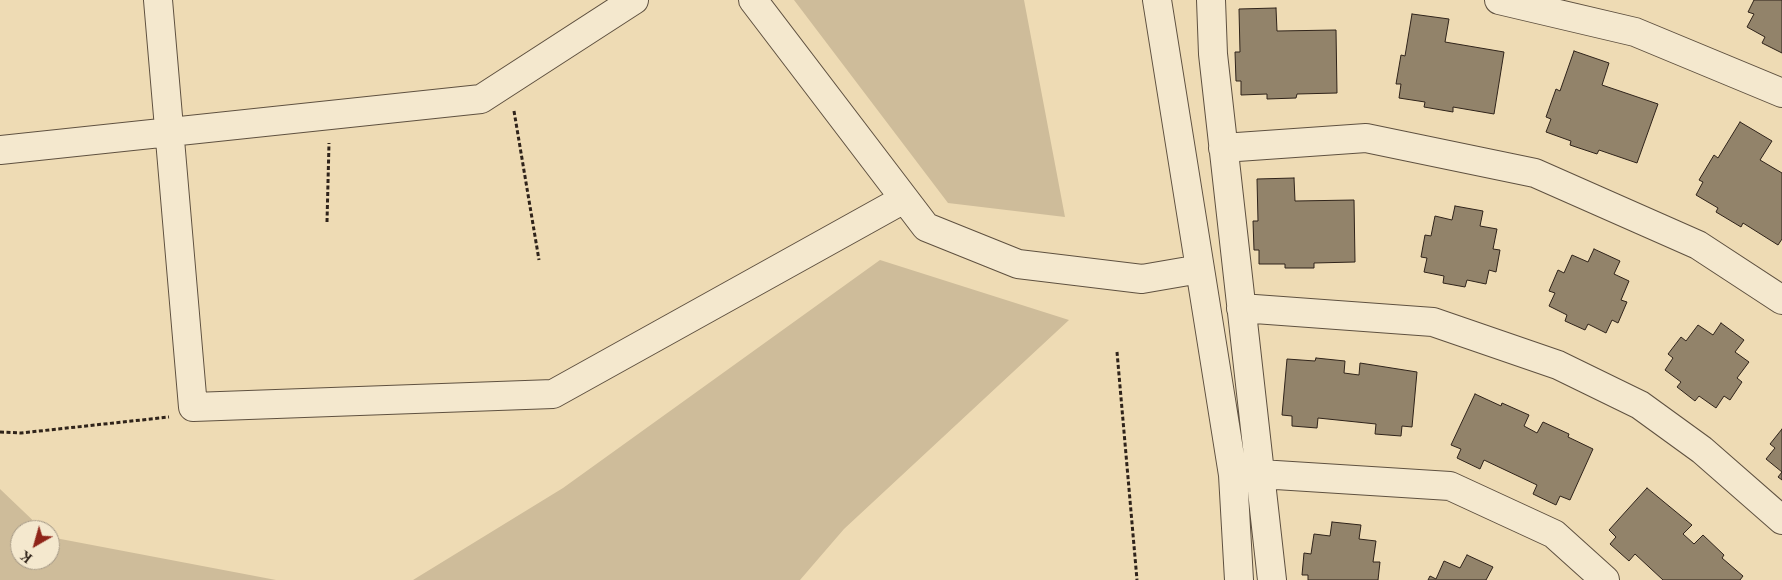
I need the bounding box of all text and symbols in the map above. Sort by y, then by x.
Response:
north arrow [10,520,60,570]
text: K [16,545,36,567]

